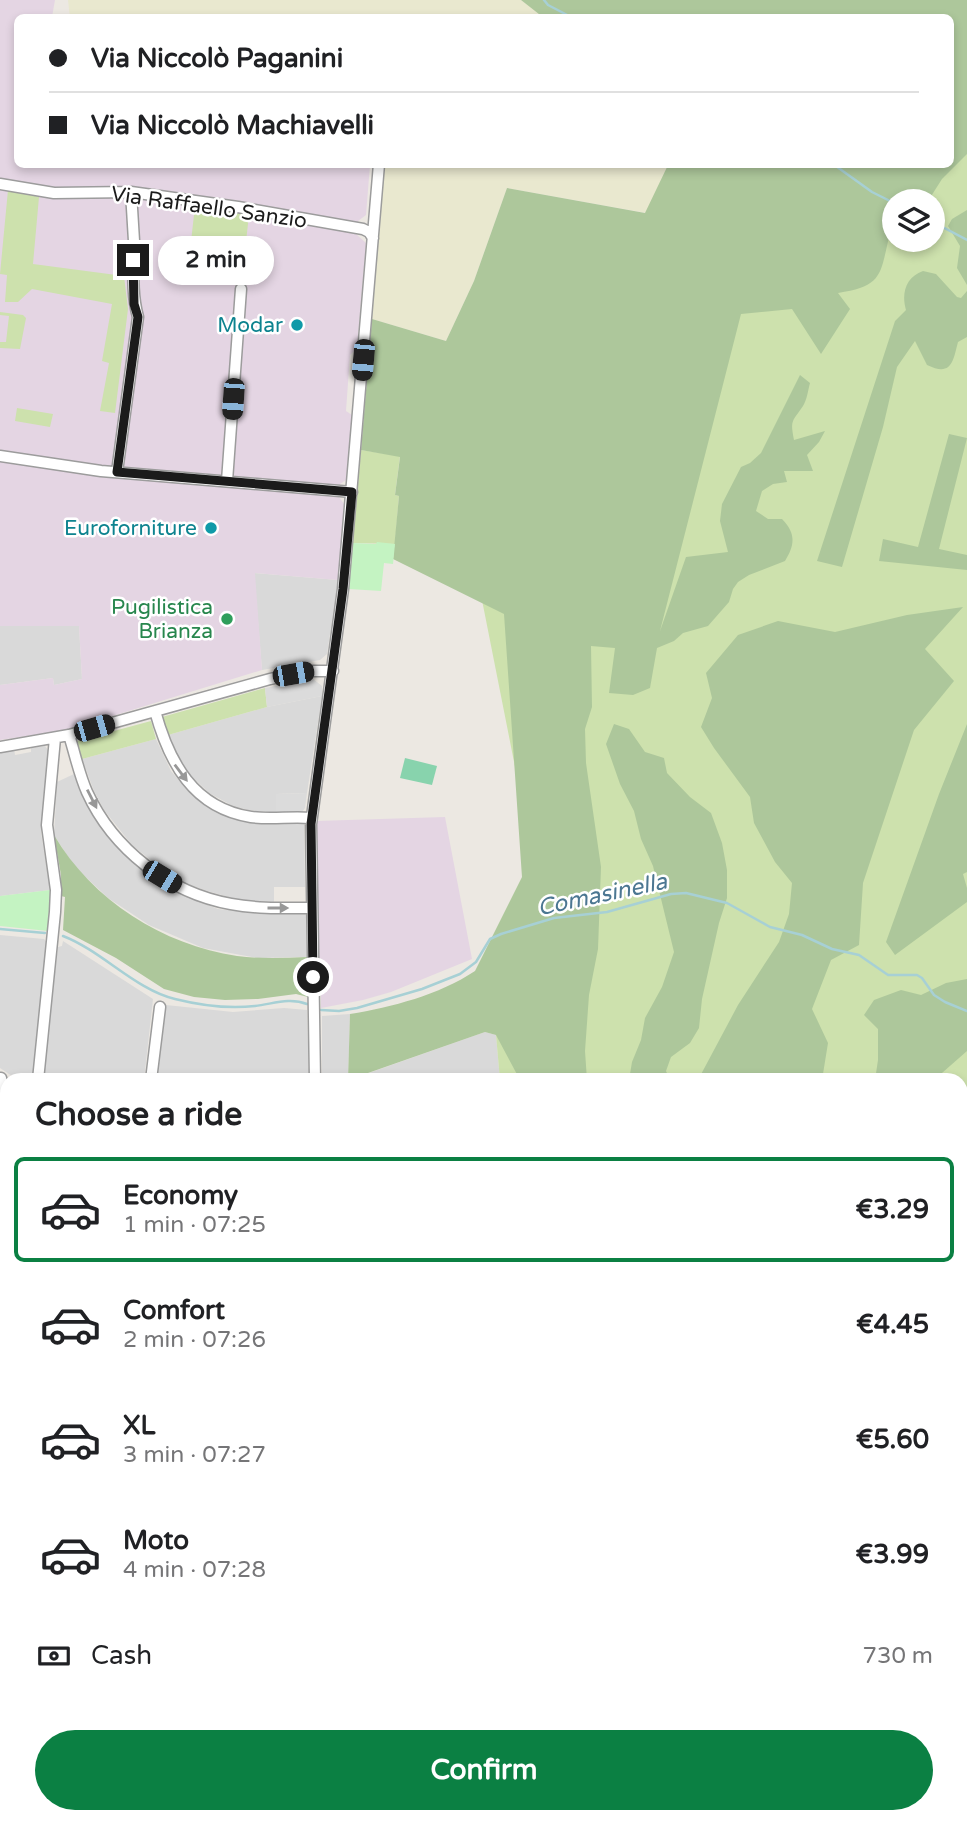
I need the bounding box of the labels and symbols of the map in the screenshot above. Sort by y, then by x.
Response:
street label: Via Raffaello Sanzio [109,181,309,234]
callout: 2 min [158,236,273,284]
route end [117,244,149,276]
place label: Modar [217,313,283,338]
marker: Modar [289,317,305,333]
car [351,338,376,382]
car [222,377,245,421]
place label: Euroforniture [64,516,197,541]
marker: Euroforniture [203,520,219,536]
place label: Pugilistica Brianza [111,595,213,644]
marker: Pugilistica Brianza [219,611,235,627]
car [271,660,316,688]
car [71,712,118,744]
one-way arrow [174,764,188,782]
one-way arrow [86,789,97,809]
car [139,857,186,897]
water label: Comasinella [535,867,671,922]
one-way arrow [267,902,289,914]
route start [297,961,329,993]

